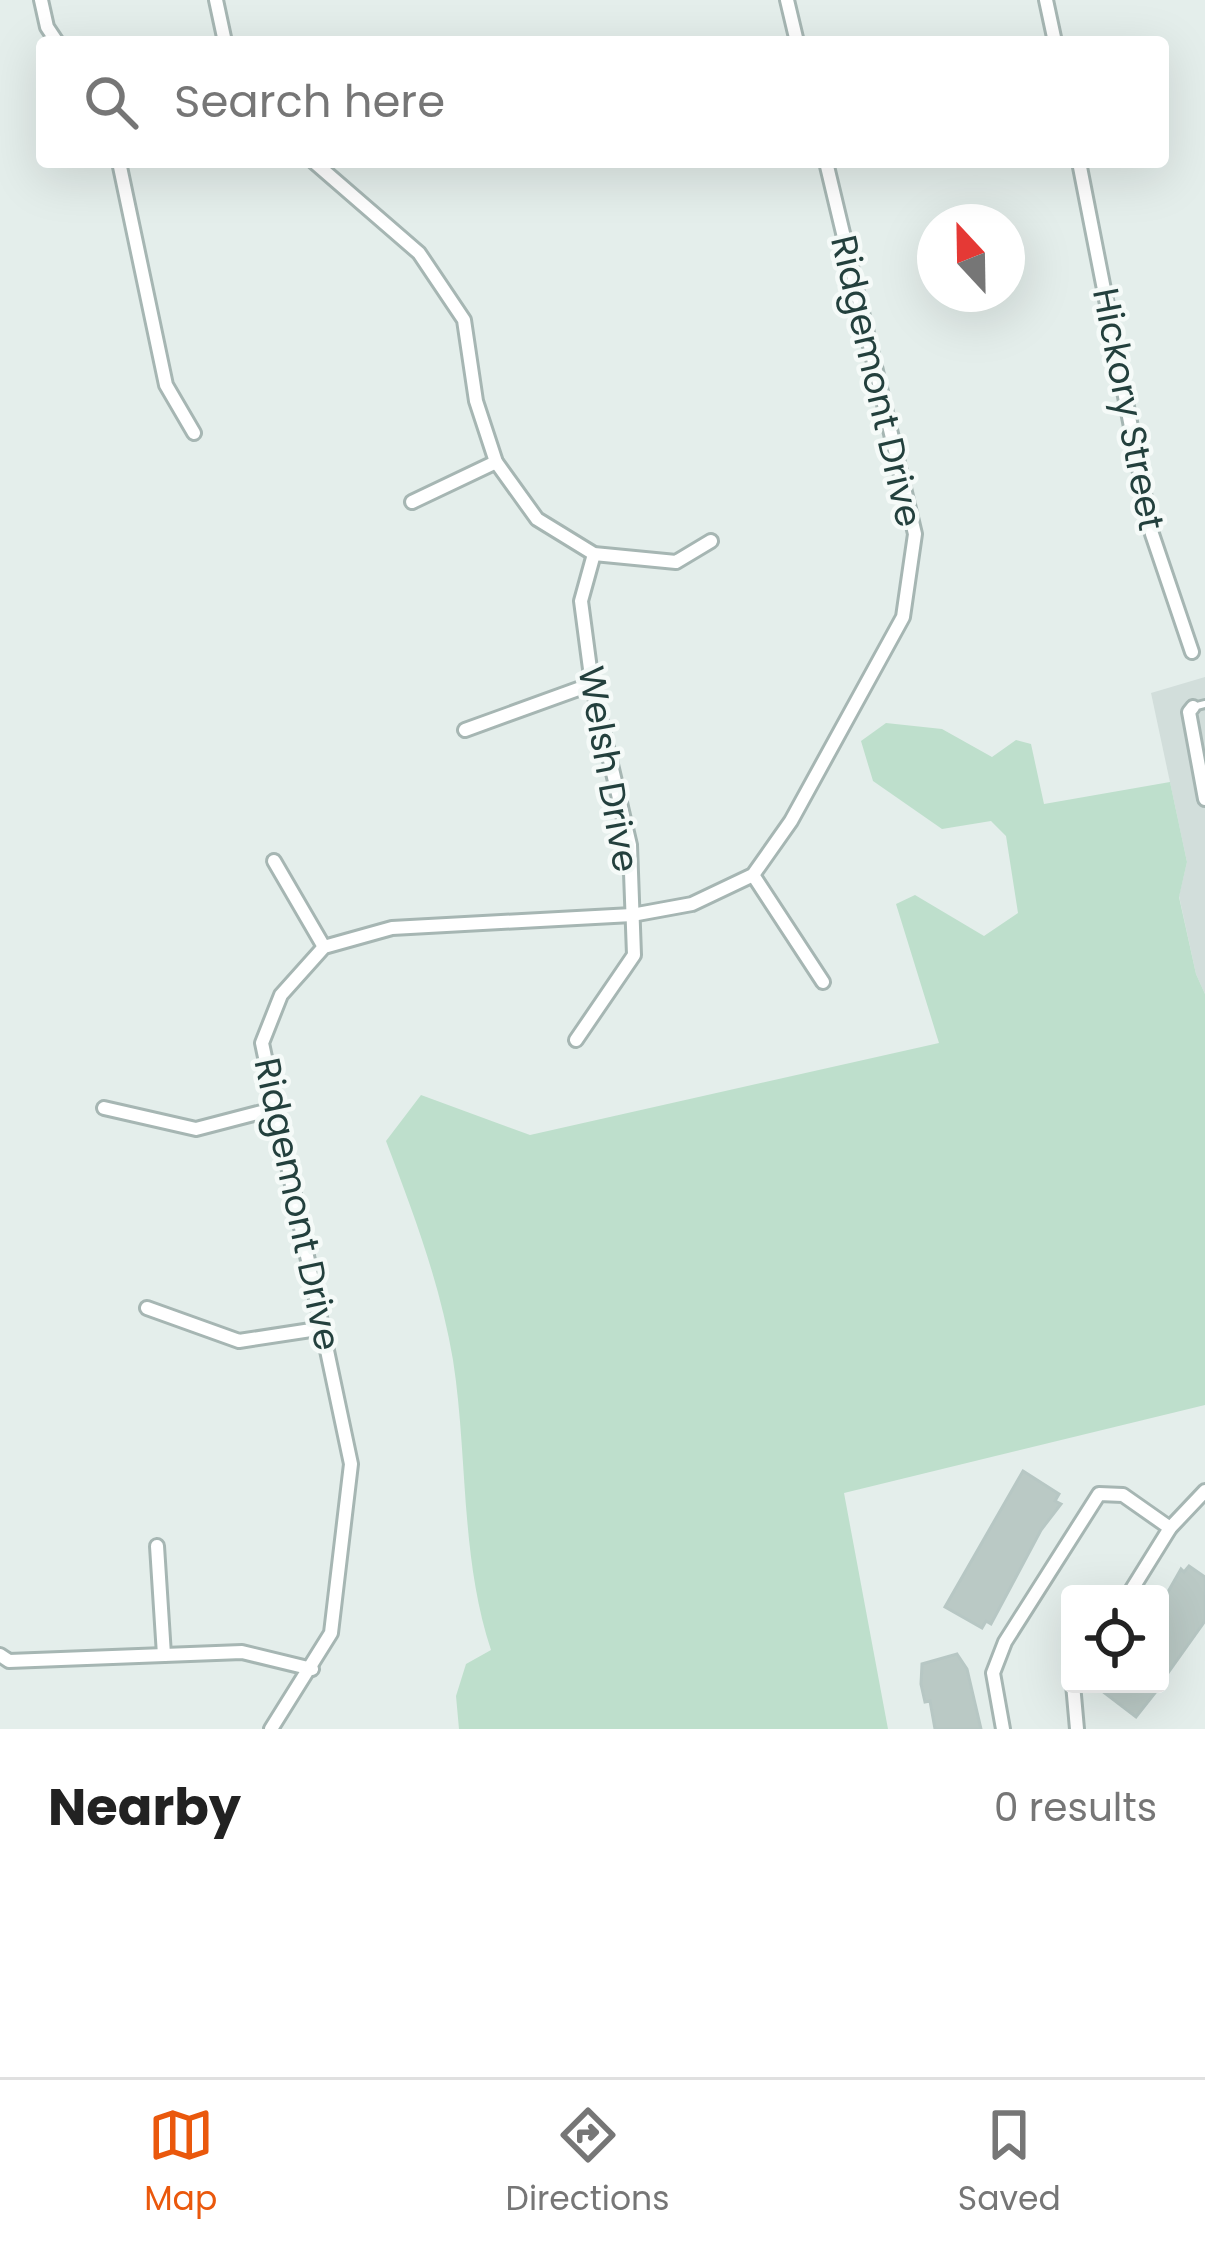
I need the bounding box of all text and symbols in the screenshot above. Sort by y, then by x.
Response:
search box [36,36,1169,168]
icon: search [78,69,144,135]
text: Search here [174,70,445,133]
north arrow [917,204,1025,312]
street label: Ridgemont Drive [818,230,935,532]
street label: Hickory Street [1080,284,1177,535]
street label: Welsh Drive [565,662,652,876]
street label: Ridgemont Drive [242,1053,353,1355]
map controls [1061,1585,1169,1693]
button: locate [1061,1585,1169,1693]
text: Nearby [48,1771,241,1843]
text: 0 results [994,1780,1157,1835]
tab: Map [144,2102,217,2224]
tab: Directions [506,2102,669,2224]
tab: Saved [958,2102,1061,2224]

